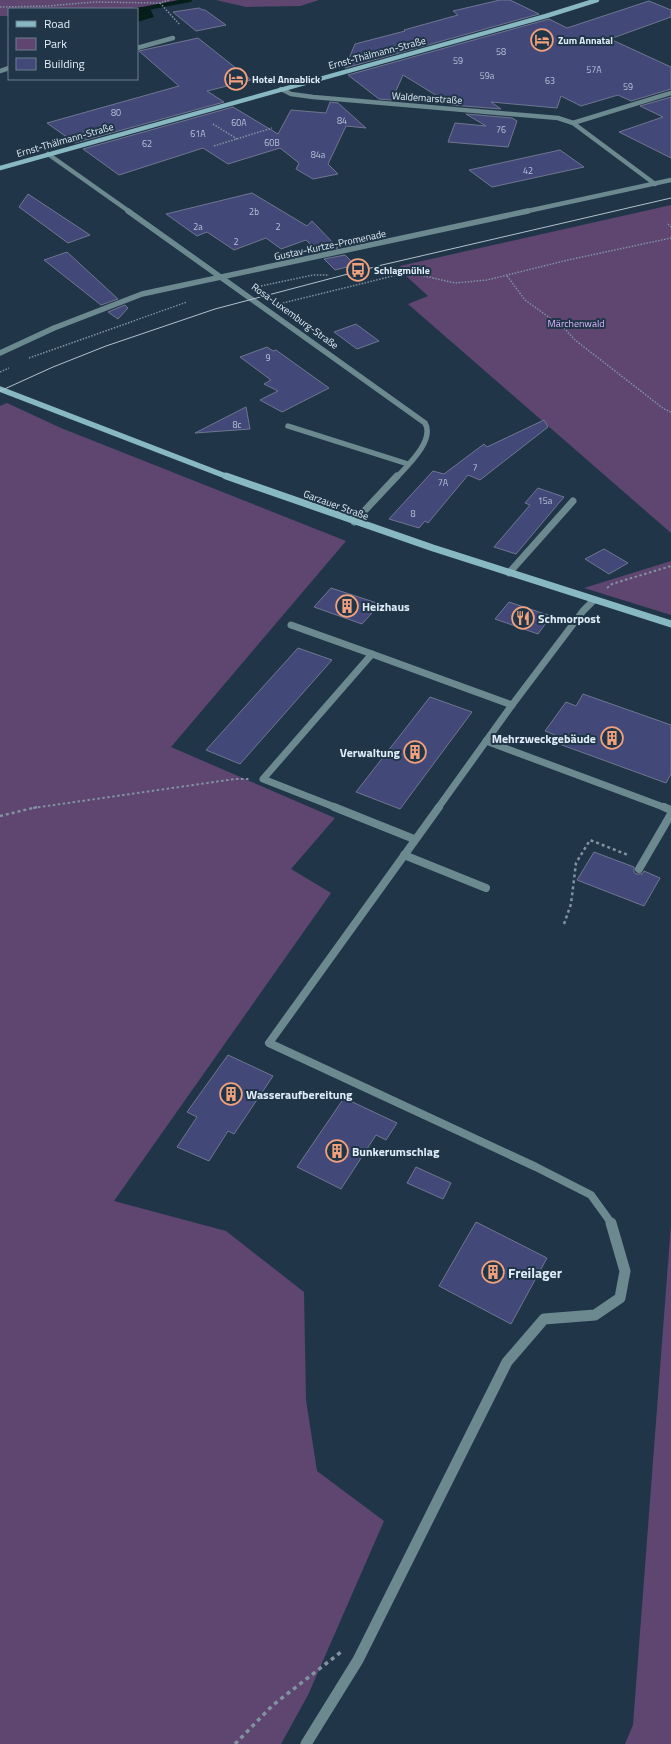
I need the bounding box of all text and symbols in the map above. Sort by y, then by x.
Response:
legend [8,8,138,80]
text: Road [44,14,70,33]
hotel icon: Zum Annatal [529,27,555,53]
street label: Ernst-Thälmann-Straße [327,33,427,73]
place label: Zum Annatal [558,33,613,48]
text: Park [44,34,67,53]
house number: 58 [496,45,506,58]
text: Building [44,54,85,73]
house number: 59 [453,54,463,67]
house number: 57A [586,63,602,76]
hotel icon: Hotel Annablick [223,66,249,92]
house number: 59a [480,69,495,82]
place label: Hotel Annablick [252,72,321,87]
house number: 63 [545,74,555,87]
house number: 59 [623,80,633,93]
street label: Waldemarstraße [391,88,463,108]
house number: 80 [111,106,121,119]
house number: 84 [337,114,347,127]
house number: 60A [231,116,247,129]
street label: Ernst-Thälmann-Straße [15,119,115,161]
house number: 76 [496,123,506,136]
house number: 61A [190,127,206,140]
house number: 60B [264,136,280,149]
house number: 62 [142,137,152,150]
house number: 84a [311,148,326,161]
house number: 42 [523,164,533,177]
house number: 2b [249,205,259,218]
house number: 2a [193,220,203,233]
house number: 2 [275,220,281,233]
street label: Gustav-Kurtze-Promenade [273,226,387,264]
house number: 2 [233,235,239,248]
bus stop icon: Schlagmühle [345,257,371,283]
place label: Schlagmühle [374,263,430,278]
street label: Rosa-Luxemburg-Straße [248,279,342,353]
park label: Märchenwald [547,316,605,331]
house number: 9 [265,351,271,364]
house number: 8c [233,418,242,431]
house number: 7 [472,461,478,474]
house number: 7A [438,476,449,489]
street label: Garzauer Straße [301,486,371,524]
house number: 15a [538,494,553,507]
house number: 8 [410,507,416,520]
building icon: Heizhaus [334,593,360,619]
place label: Heizhaus [362,597,410,616]
restaurant icon: Schmorpost [510,605,536,631]
place label: Schmorpost [538,609,601,628]
building icon: Mehrzweckgebäude [599,725,625,751]
place label: Mehrzweckgebäude [492,729,596,748]
building icon: Verwaltung [402,739,428,765]
place label: Verwaltung [340,743,401,762]
building icon: Wasseraufbereitung [218,1081,244,1107]
place label: Wasseraufbereitung [246,1085,353,1104]
building icon: Bunkerumschlag [324,1138,350,1164]
place label: Bunkerumschlag [352,1142,440,1161]
building icon: Freilager [480,1259,506,1285]
place label: Freilager [508,1262,562,1283]

